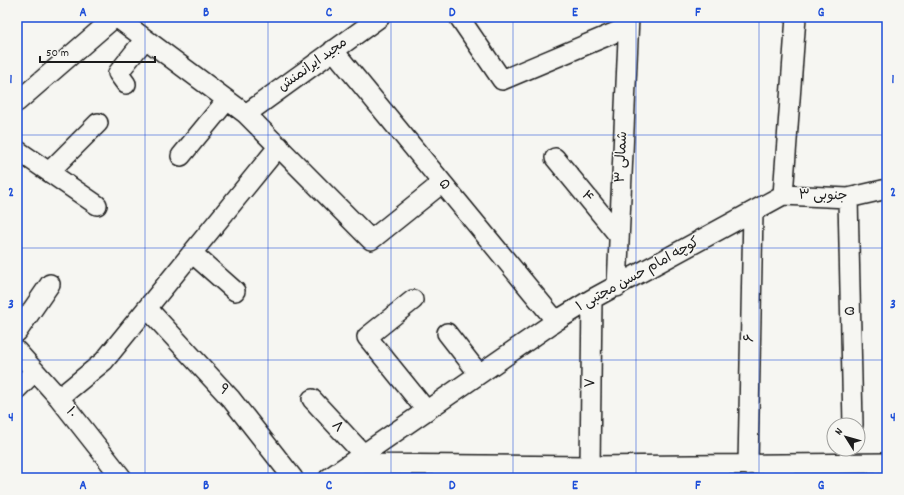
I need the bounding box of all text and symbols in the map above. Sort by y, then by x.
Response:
text: A [79,4,87,23]
text: B [203,4,209,23]
text: C [326,4,333,23]
text: D [449,4,456,23]
text: E [572,4,579,23]
text: F [695,4,701,23]
text: G [818,4,825,23]
street label: مجید ایرانمنش [274,33,352,97]
scale bar [40,38,155,64]
text: 50 m [46,45,69,62]
text: 1 [10,71,13,90]
text: 1 [892,71,895,90]
street label: ۳ شمالی [611,131,633,183]
street label: ۵ [433,175,455,195]
text: 2 [8,184,14,203]
text: 2 [890,184,896,203]
street label: ۳ جنوبی [798,186,848,206]
street label: ۴ [576,187,598,207]
street label: کوچه امام حسن مجتبی ۱ [573,233,703,317]
text: 3 [8,296,14,315]
text: 3 [890,296,896,315]
street label: ۵ [841,306,861,316]
street label: ۶ [740,334,760,342]
street label: ۷ [581,378,601,388]
street label: ۹ [213,380,233,400]
street label: ۱۰ [60,403,82,423]
text: 4 [8,409,14,428]
text: 4 [890,409,896,428]
street label: ۸ [326,417,348,437]
north arrow [826,417,866,457]
text: N [832,425,848,439]
text: A [79,477,87,495]
text: B [203,477,209,495]
text: C [326,477,333,495]
text: D [449,477,456,495]
text: E [572,477,579,495]
text: F [695,477,701,495]
text: G [818,477,825,495]

